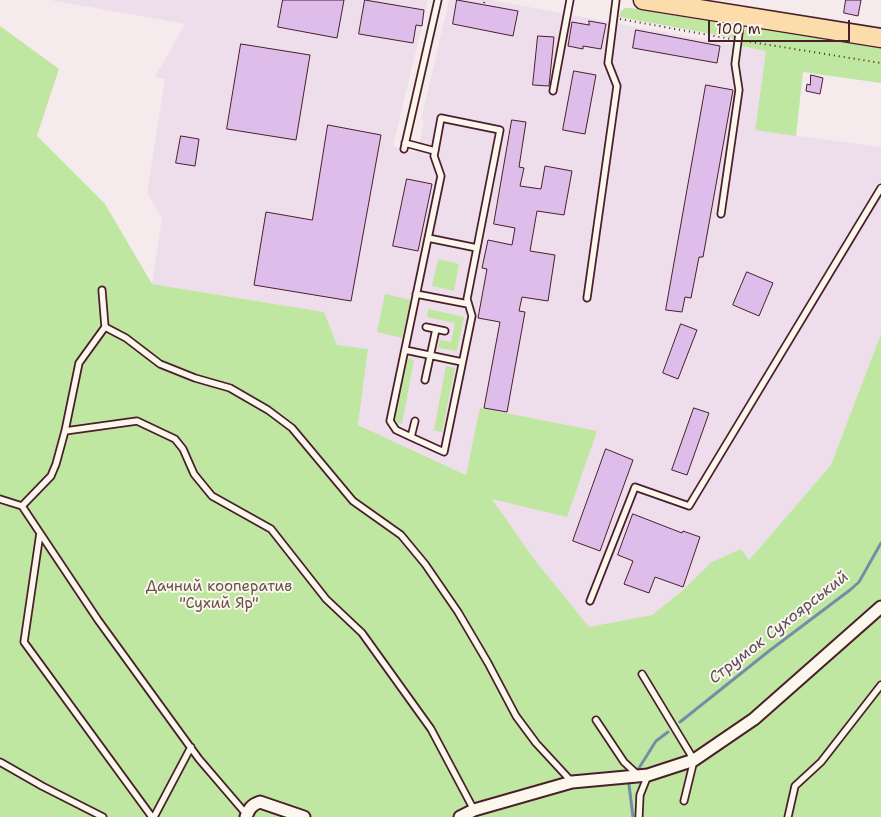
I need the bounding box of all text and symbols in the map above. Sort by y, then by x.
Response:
scale bar [711,10,854,42]
text: 100 m [716,19,761,39]
water label: Струмок Сухоярський [705,568,853,688]
park label: Дачний кооператив "Сухий Яр" [146,578,292,613]

